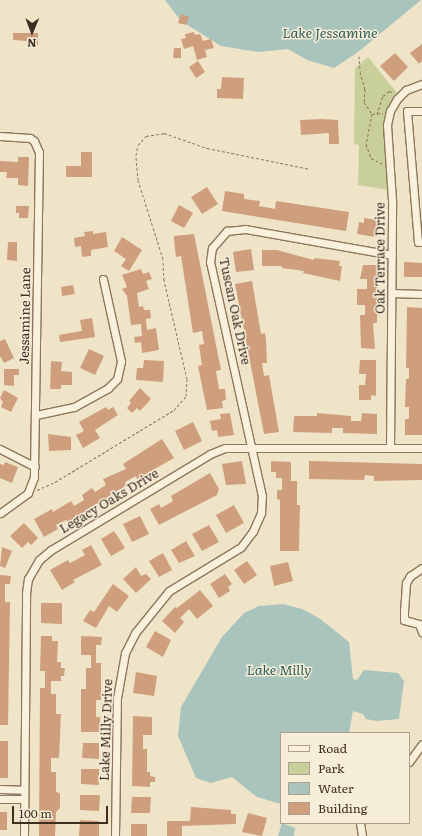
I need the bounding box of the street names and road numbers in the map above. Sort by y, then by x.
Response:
street label: Oak Terrace Drive [372,202,388,314]
street label: Tuscan Oak Drive [216,256,254,366]
street label: Jessamine Lane [16,267,34,365]
street label: Legacy Oaks Drive [57,465,161,537]
street label: Lake Milly Drive [96,679,116,781]

